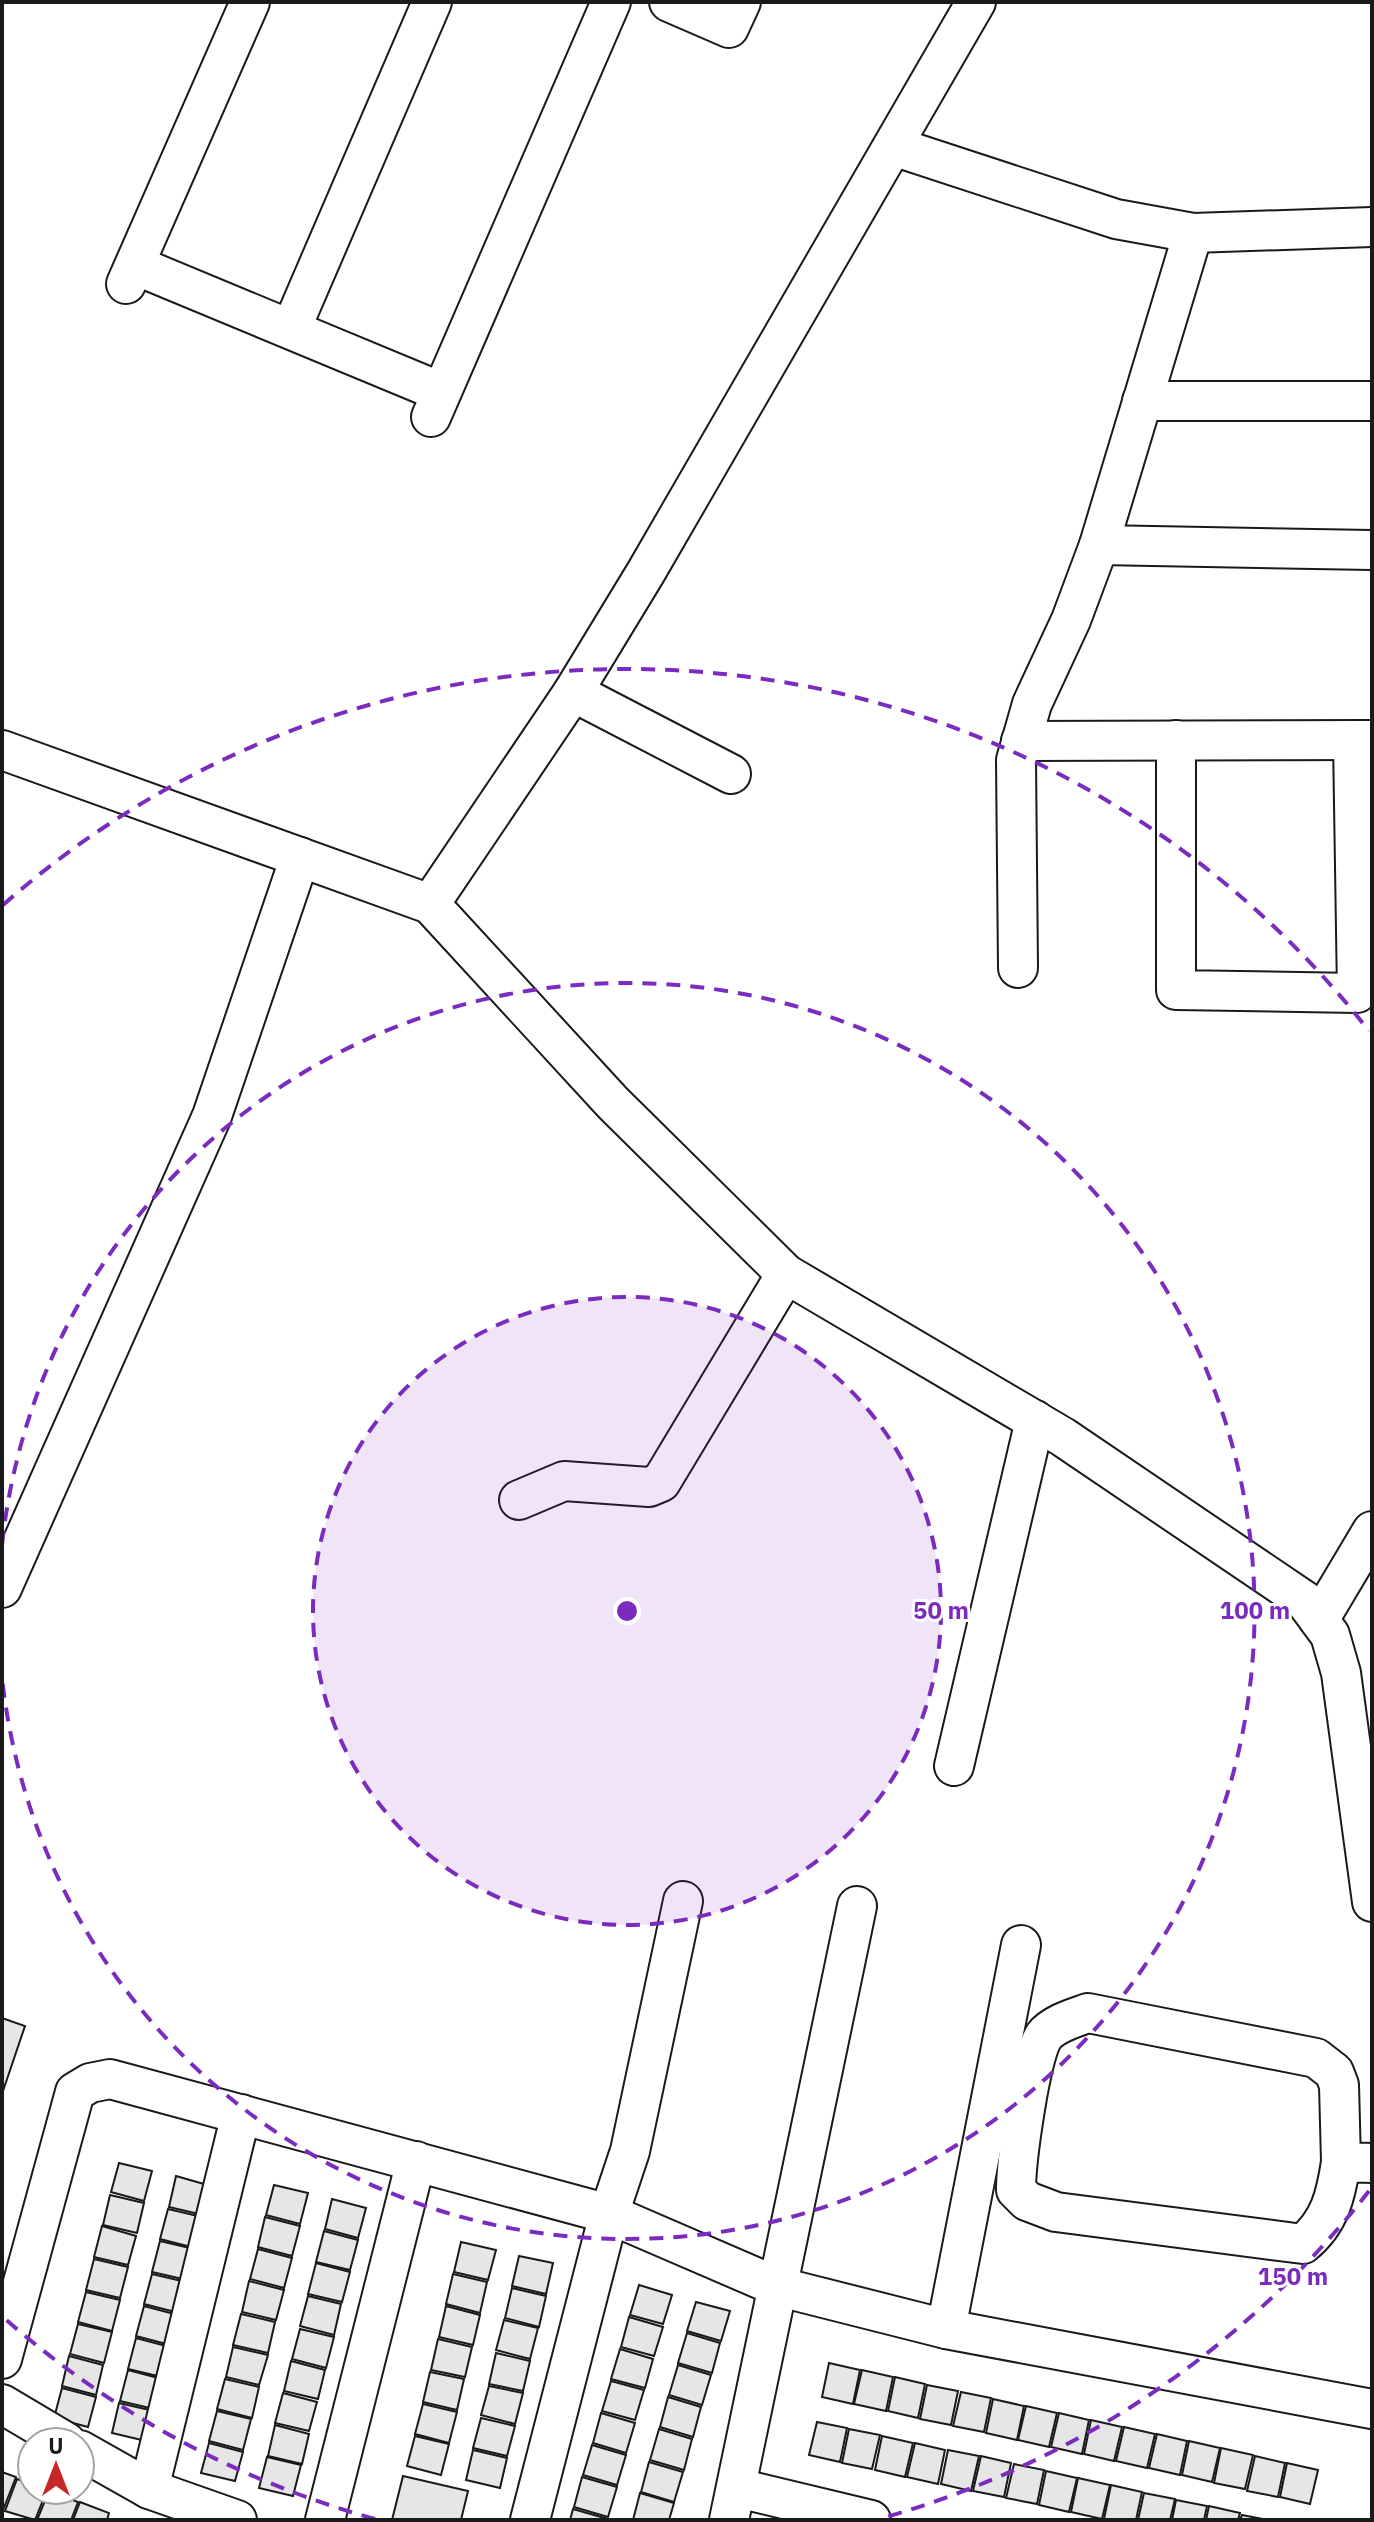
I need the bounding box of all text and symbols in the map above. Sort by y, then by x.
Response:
text: 50 m [913,1594,969,1626]
text: 100 m [1220,1594,1290,1626]
centre of rings [613,1597,641,1625]
text: 150 m [1258,2260,1328,2292]
north arrow [16,2426,96,2506]
text: U [48,2431,64,2460]

